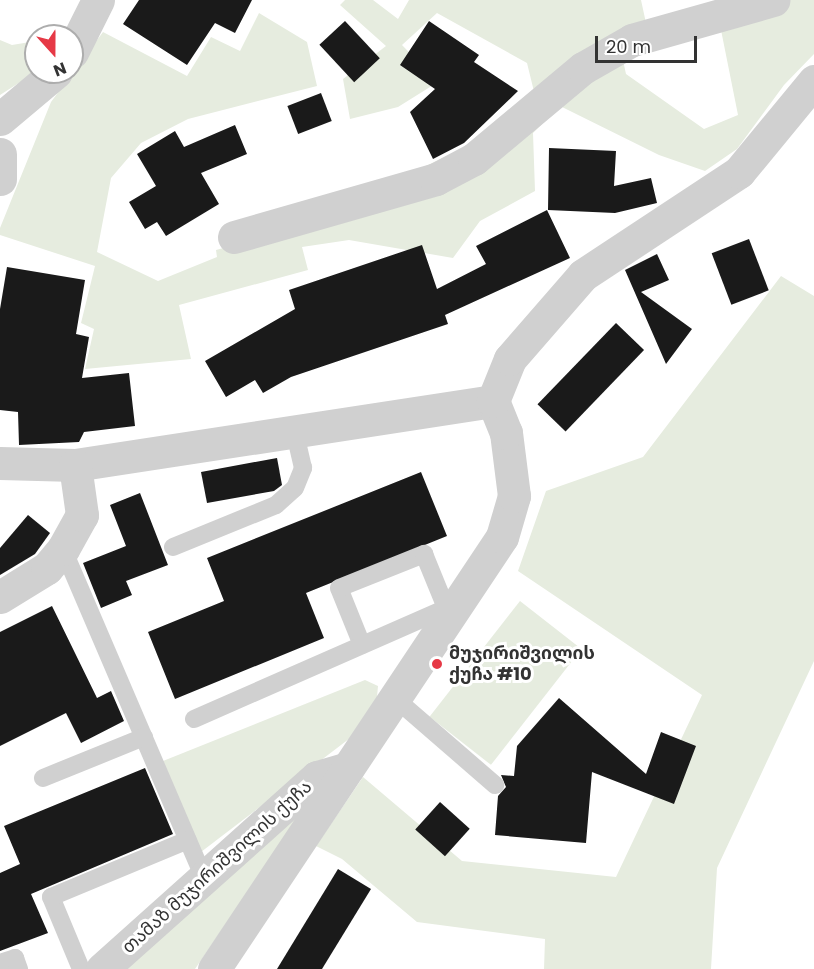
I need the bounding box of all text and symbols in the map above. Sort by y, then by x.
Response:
north arrow [24,24,84,84]
scale bar [598,24,700,62]
text: 20 m [606,34,651,59]
text: N [50,57,70,82]
place label: მუჯირიშვილის ქუჩა #10 [449,643,595,686]
marker: მუჯირიშვილის ქუჩა #10 [430,657,444,671]
street label: თამაზ მუჯირიშვილის ქუჩა [118,776,316,958]

